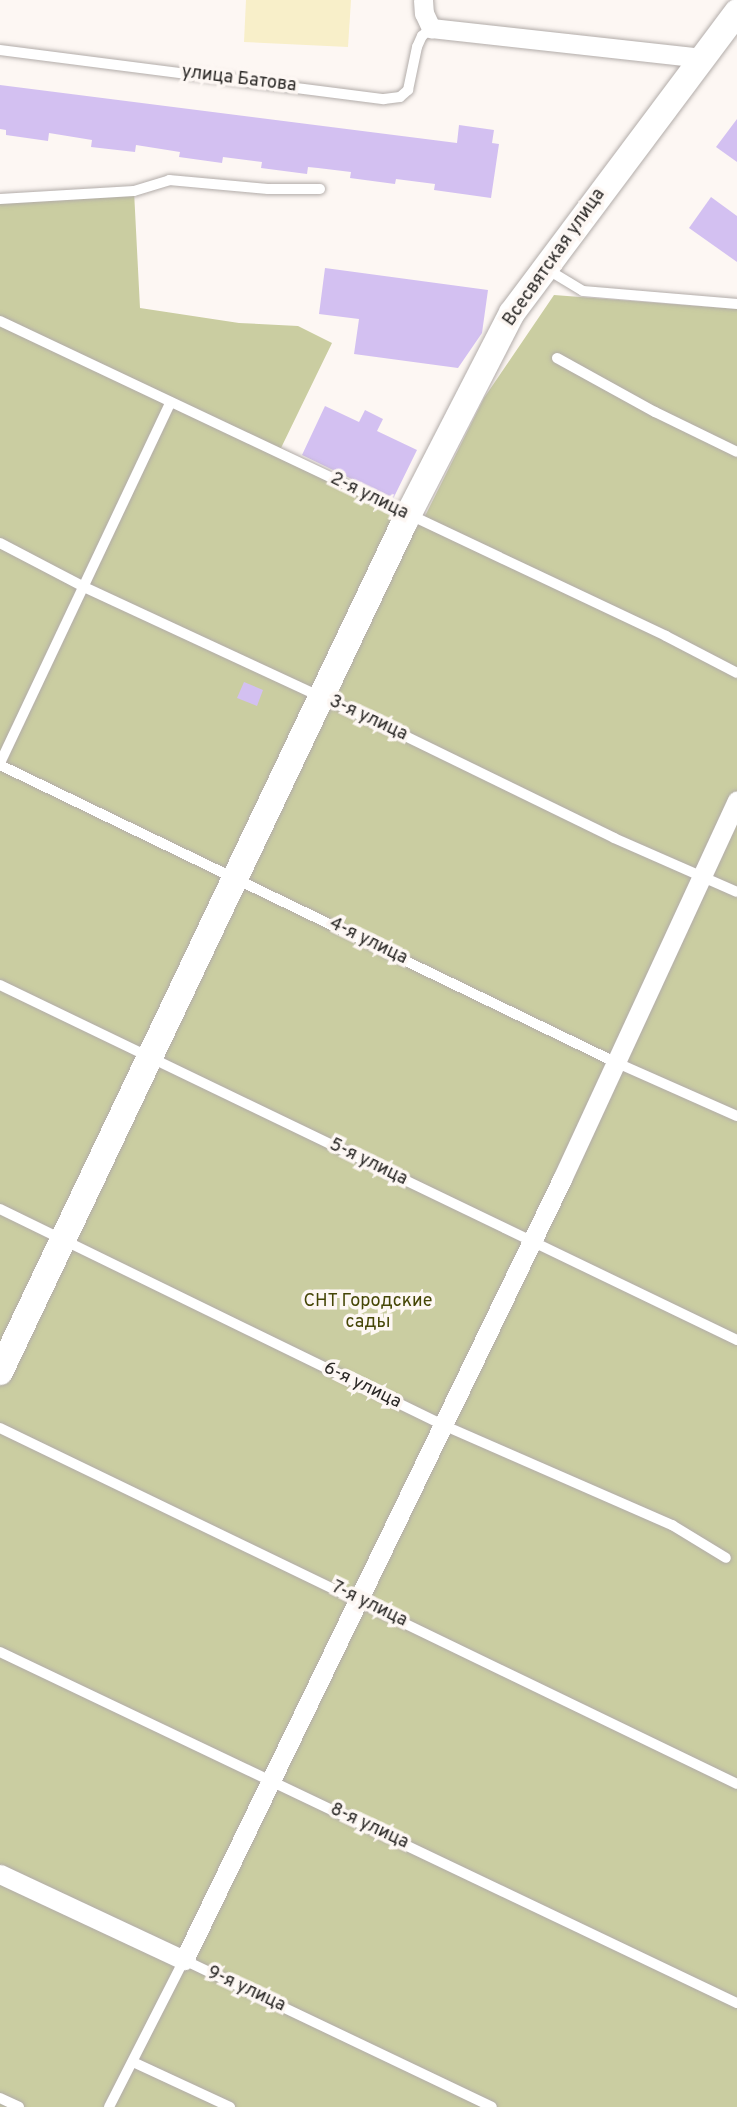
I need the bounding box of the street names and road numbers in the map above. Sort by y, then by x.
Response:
street label: улица Батова [180,62,298,98]
street label: Всесвятская улица [499,185,611,331]
street label: 2-я улица [326,469,412,525]
street label: 3-я улица [325,692,411,746]
street label: 4-я улица [325,914,411,970]
street label: 5-я улица [325,1135,411,1191]
street label: 6-я улица [320,1358,404,1414]
street label: 7-я улица [328,1577,410,1633]
street label: 8-я улица [326,1799,412,1855]
street label: 9-я улица [203,1963,289,2017]

